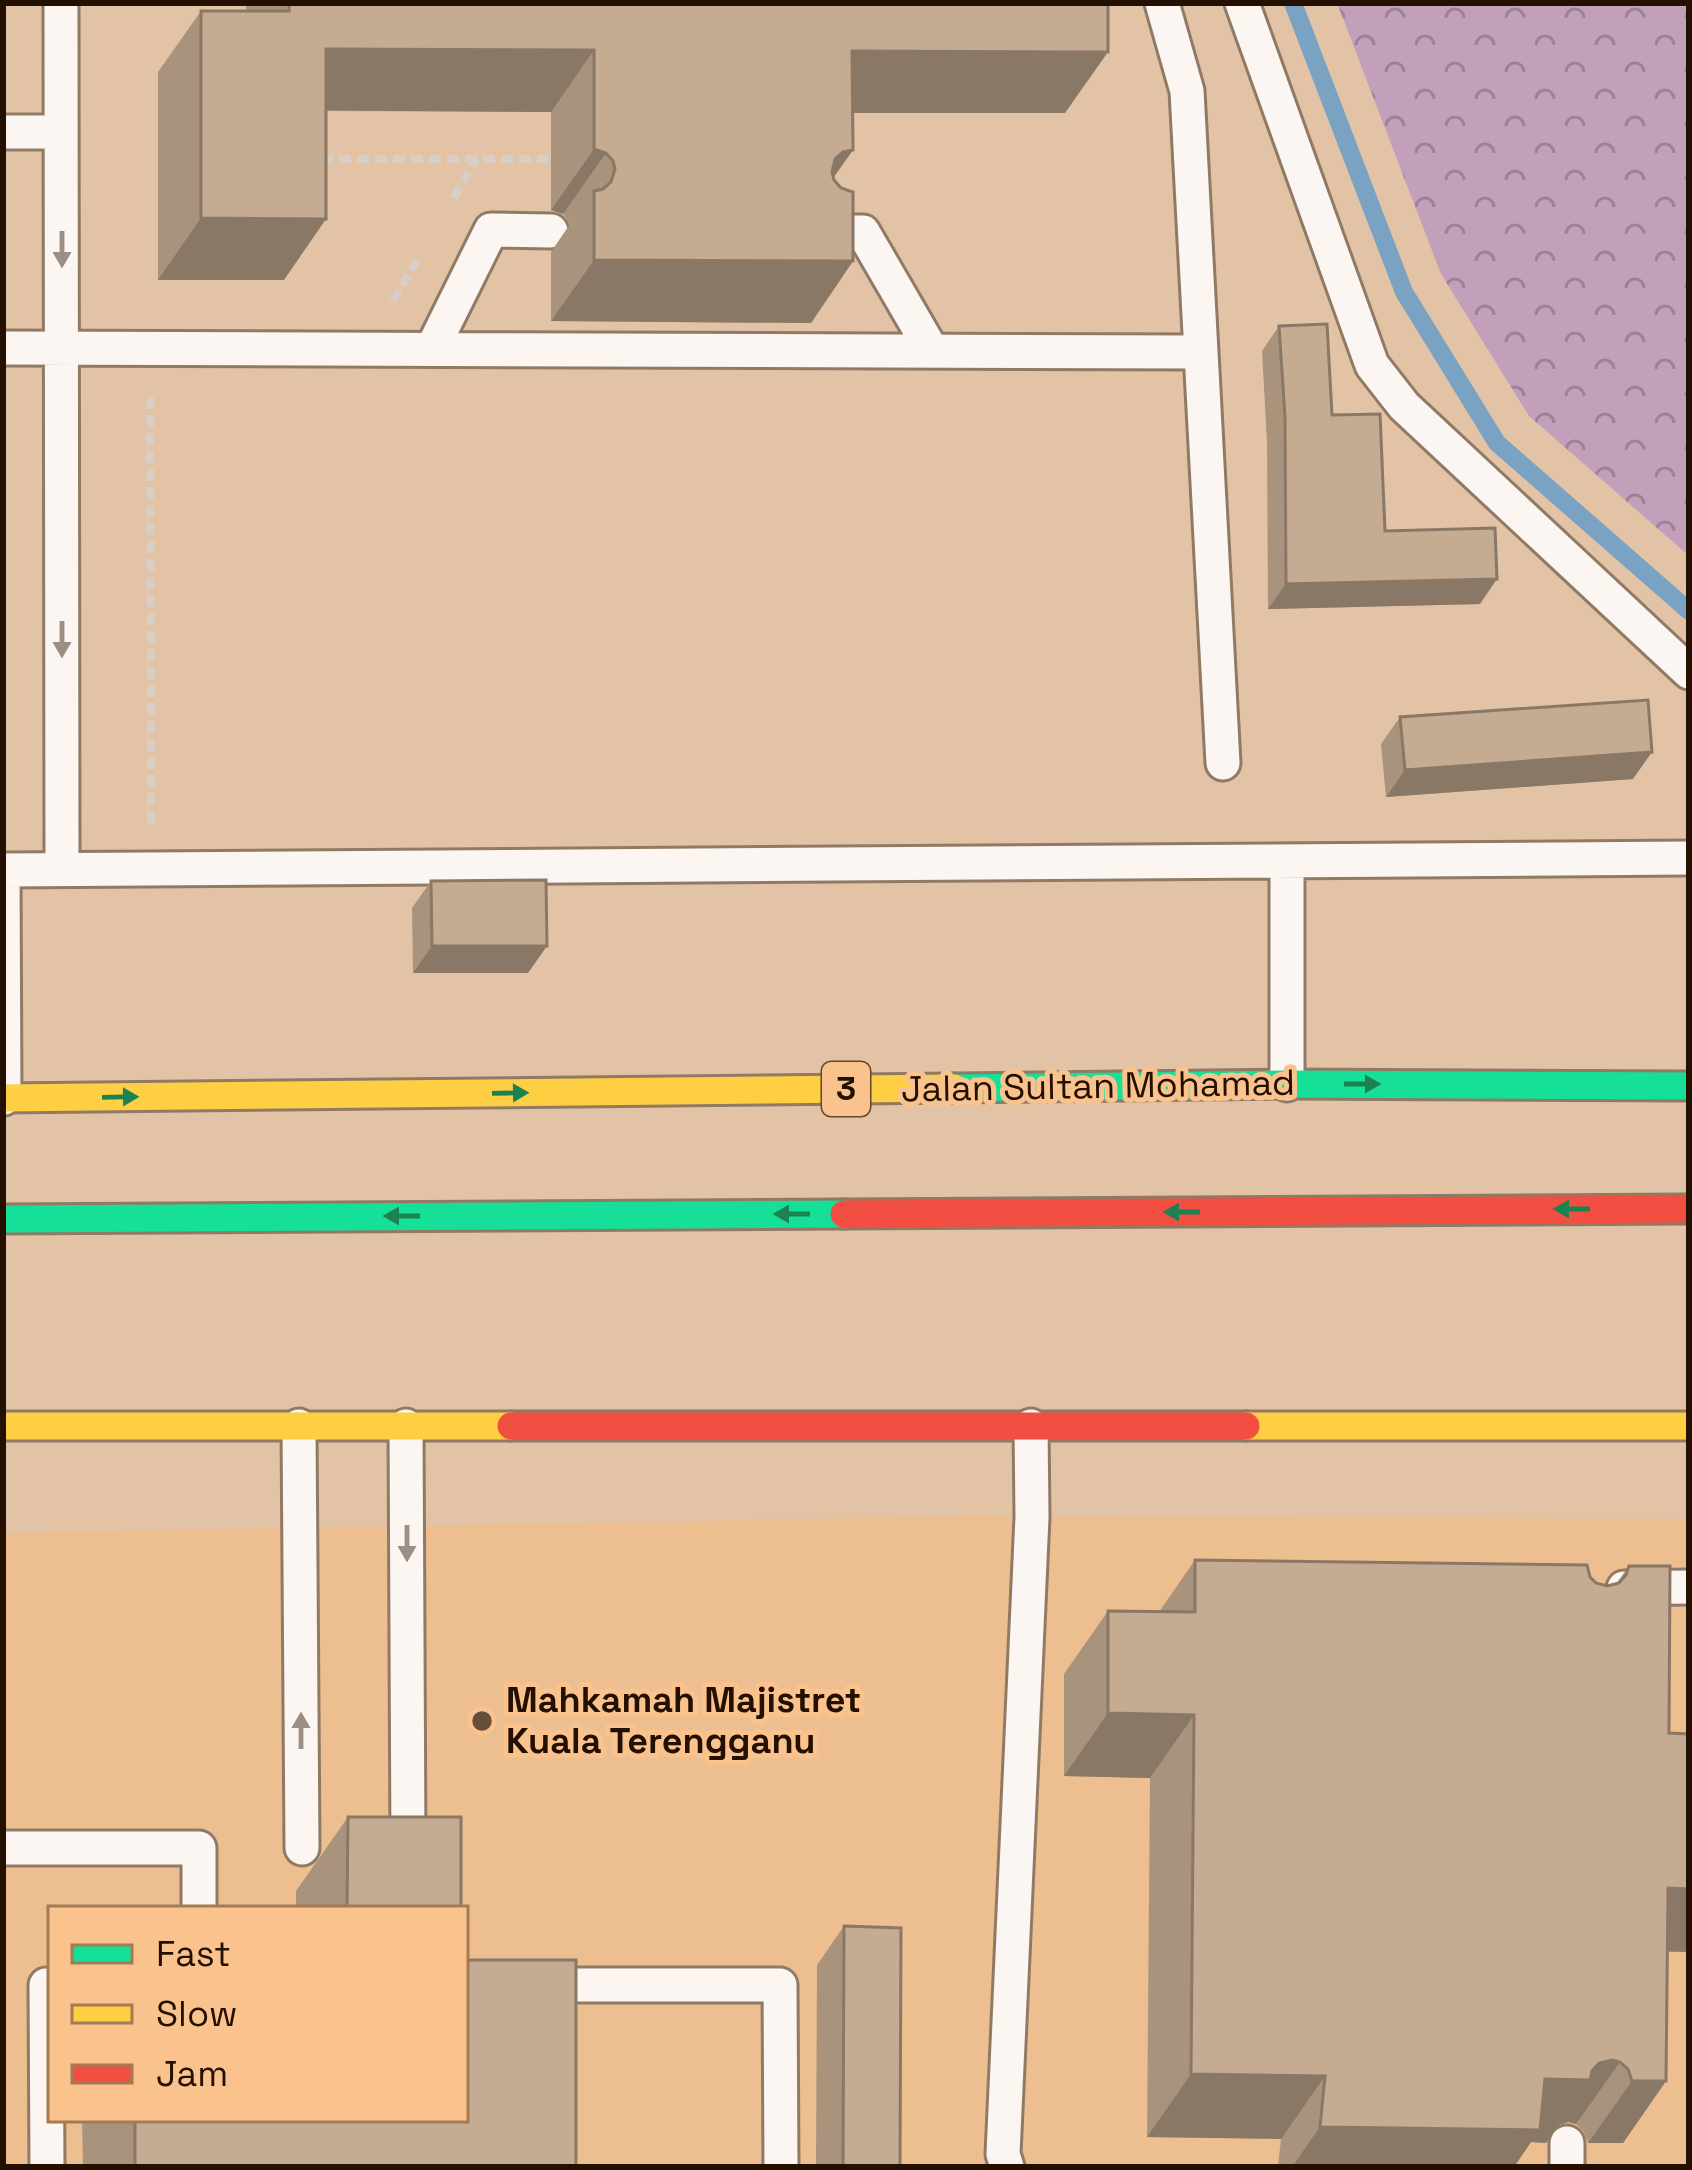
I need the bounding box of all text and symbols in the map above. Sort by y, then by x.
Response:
one-way arrow [52,231,71,269]
one-way arrow [52,621,72,659]
street label: Jalan Sultan Mohamad [901,1060,1295,1112]
road number: 3 [822,1062,870,1116]
one-way arrow [1344,1074,1382,1094]
one-way arrow [492,1083,530,1102]
one-way arrow [102,1087,140,1107]
one-way arrow [1552,1199,1590,1219]
one-way arrow [1162,1202,1200,1221]
one-way arrow [772,1204,810,1224]
one-way arrow [382,1206,420,1226]
one-way arrow [397,1525,416,1563]
place label: Mahkamah Majistret Kuala Terengganu [506,1677,861,1764]
marker: Mahkamah Majistret Kuala Terengganu [469,1708,495,1734]
one-way arrow [291,1711,311,1749]
legend [48,1906,468,2122]
text: Fast [156,1931,231,1977]
text: Slow [156,1991,238,2037]
text: Jam [156,2051,228,2097]

